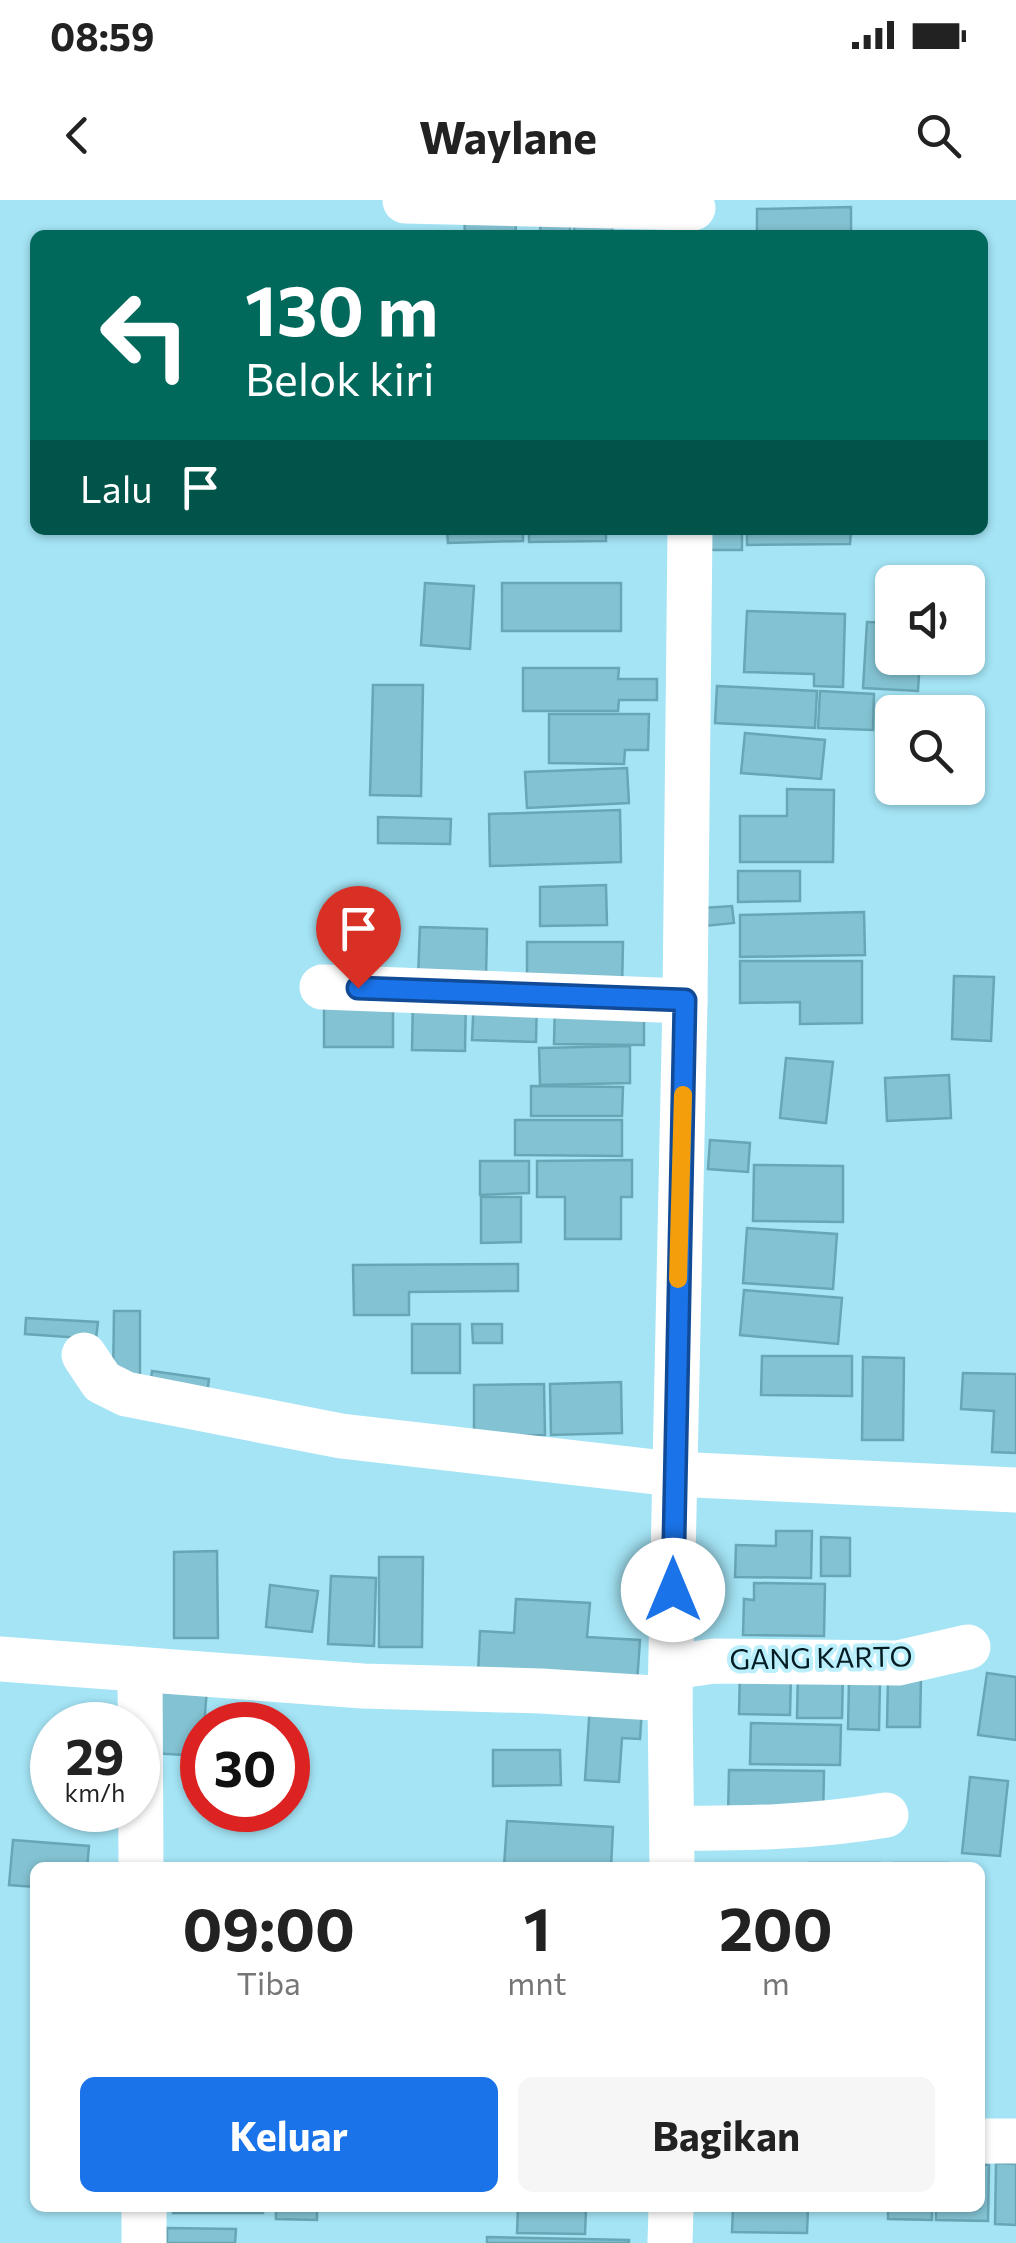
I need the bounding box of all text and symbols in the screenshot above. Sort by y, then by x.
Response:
text: 08:59 [50,12,154,59]
icon: back [50,108,105,163]
text: Waylane [419,108,597,163]
icon: search [911,108,966,163]
text: 130 m [245,265,438,350]
icon: left [80,270,210,400]
text: Belok kiri [245,350,435,405]
icon: arrive [173,460,228,515]
text: Lalu [80,464,153,511]
map controls [875,565,985,805]
button: sound [875,565,985,675]
button: search [875,695,985,805]
pin [316,886,401,989]
icon: arrive [331,901,386,956]
position arrow [621,1538,725,1642]
street label: GANG KARTO [729,1638,913,1676]
speed limit sign: 30 [180,1702,310,1832]
text: 29 [65,1724,124,1785]
text: km/h [65,1777,125,1807]
text: 09:00 [182,1890,355,1963]
text: 1 [523,1890,551,1963]
text: 200 [719,1890,833,1963]
text: Tiba [236,1962,301,2002]
text: mnt [507,1962,567,2002]
text: m [762,1962,790,2002]
button: Keluar [80,2077,498,2192]
button: Bagikan [518,2077,935,2192]

